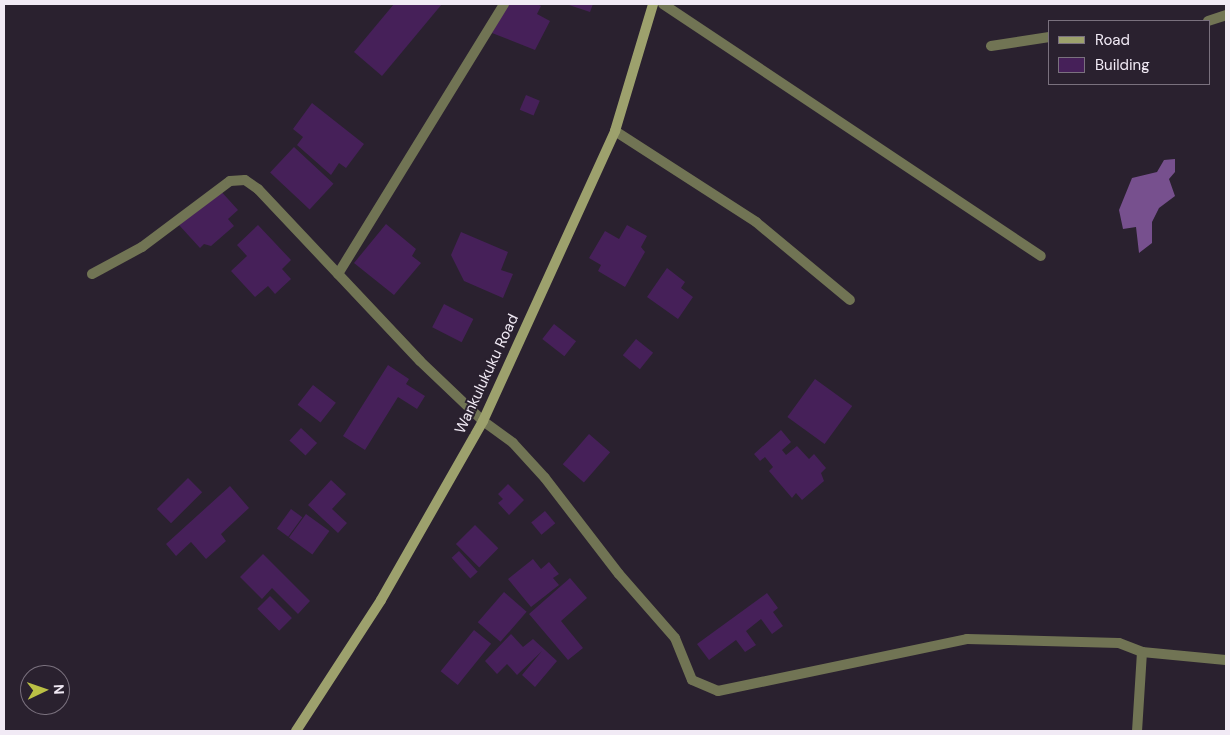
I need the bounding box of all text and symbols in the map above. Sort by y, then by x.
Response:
legend [1048,20,1210,85]
text: Road [1095,30,1130,50]
text: Building [1095,55,1150,75]
street label: Wankulukuku Road [451,311,523,437]
north arrow [20,665,70,715]
text: N [50,684,68,695]

